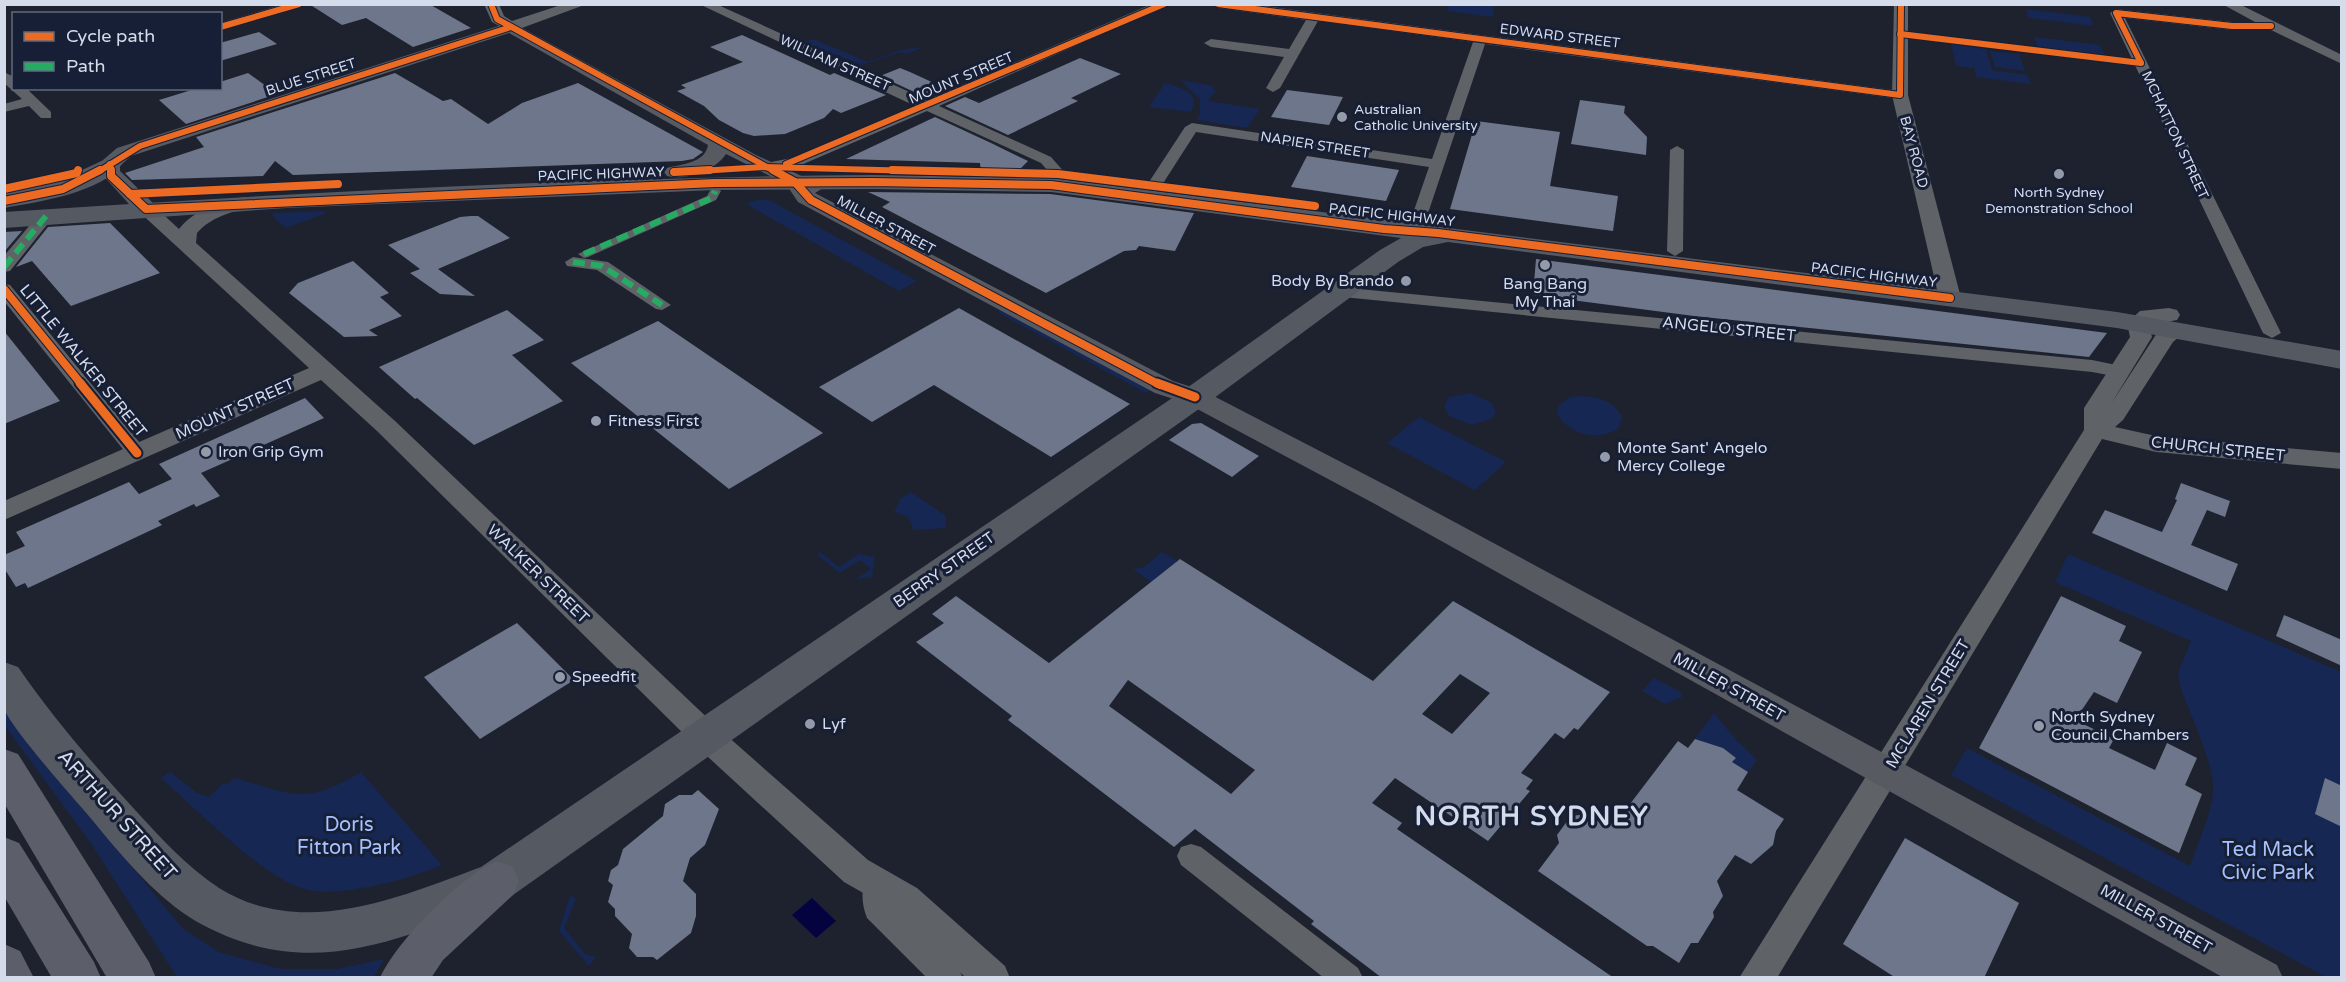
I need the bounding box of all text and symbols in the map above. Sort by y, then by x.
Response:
legend [12,12,222,90]
street label: EDWARD STREET [1499,20,1622,52]
text: Cycle path [66,25,155,47]
street label: WILLIAM STREET [777,31,893,95]
street label: MOUNT STREET [906,48,1016,108]
street label: BLUE STREET [264,54,359,100]
text: Path [66,55,105,77]
street label: MCHATTON STREET [2138,68,2212,202]
place label: Australian Catholic University [1354,101,1478,134]
marker: Australian Catholic University [1335,110,1349,124]
street label: BAY ROAD [1896,114,1932,190]
street label: NAPIER STREET [1259,128,1371,162]
street label: PACIFIC HIGHWAY [537,163,665,185]
marker: North Sydney Demonstration School [2052,167,2066,181]
place label: North Sydney Demonstration School [1985,184,2133,217]
street label: MILLER STREET [834,192,939,258]
street label: PACIFIC HIGHWAY [1328,200,1456,230]
marker: Bang Bang My Thai [1538,258,1552,272]
street label: PACIFIC HIGHWAY [1810,259,1938,291]
place label: Body By Brando [1271,271,1394,291]
marker: Body By Brando [1399,274,1413,288]
place label: Bang Bang My Thai [1503,274,1587,312]
street label: LITTLE WALKER STREET [15,280,151,442]
street label: ANGELO STREET [1661,312,1797,346]
street label: MOUNT STREET [173,374,298,444]
place label: Fitness First [608,411,699,431]
marker: Fitness First [589,414,603,428]
street label: CHURCH STREET [2150,432,2286,466]
place label: Monte Sant' Angelo Mercy College [1617,438,1767,476]
place label: Iron Grip Gym [218,442,324,462]
marker: Iron Grip Gym [199,445,213,459]
marker: Monte Sant' Angelo Mercy College [1598,450,1612,464]
street label: WALKER STREET [483,520,593,628]
street label: BERRY STREET [890,528,999,612]
street label: MCLAREN STREET [1882,636,1974,772]
street label: MILLER STREET [1670,648,1789,726]
place label: Speedfit [572,667,636,687]
marker: Speedfit [553,670,567,684]
place label: North Sydney Council Chambers [2051,707,2189,745]
place label: Lyf [822,714,847,734]
marker: Lyf [803,717,817,731]
marker: North Sydney Council Chambers [2032,719,2046,733]
street label: ARTHUR STREET [52,745,182,885]
district label: NORTH SYDNEY [1415,800,1649,833]
park label: Doris Fitton Park [297,813,401,860]
park label: Ted Mack Civic Park [2221,838,2315,885]
street label: MILLER STREET [2097,880,2216,958]

